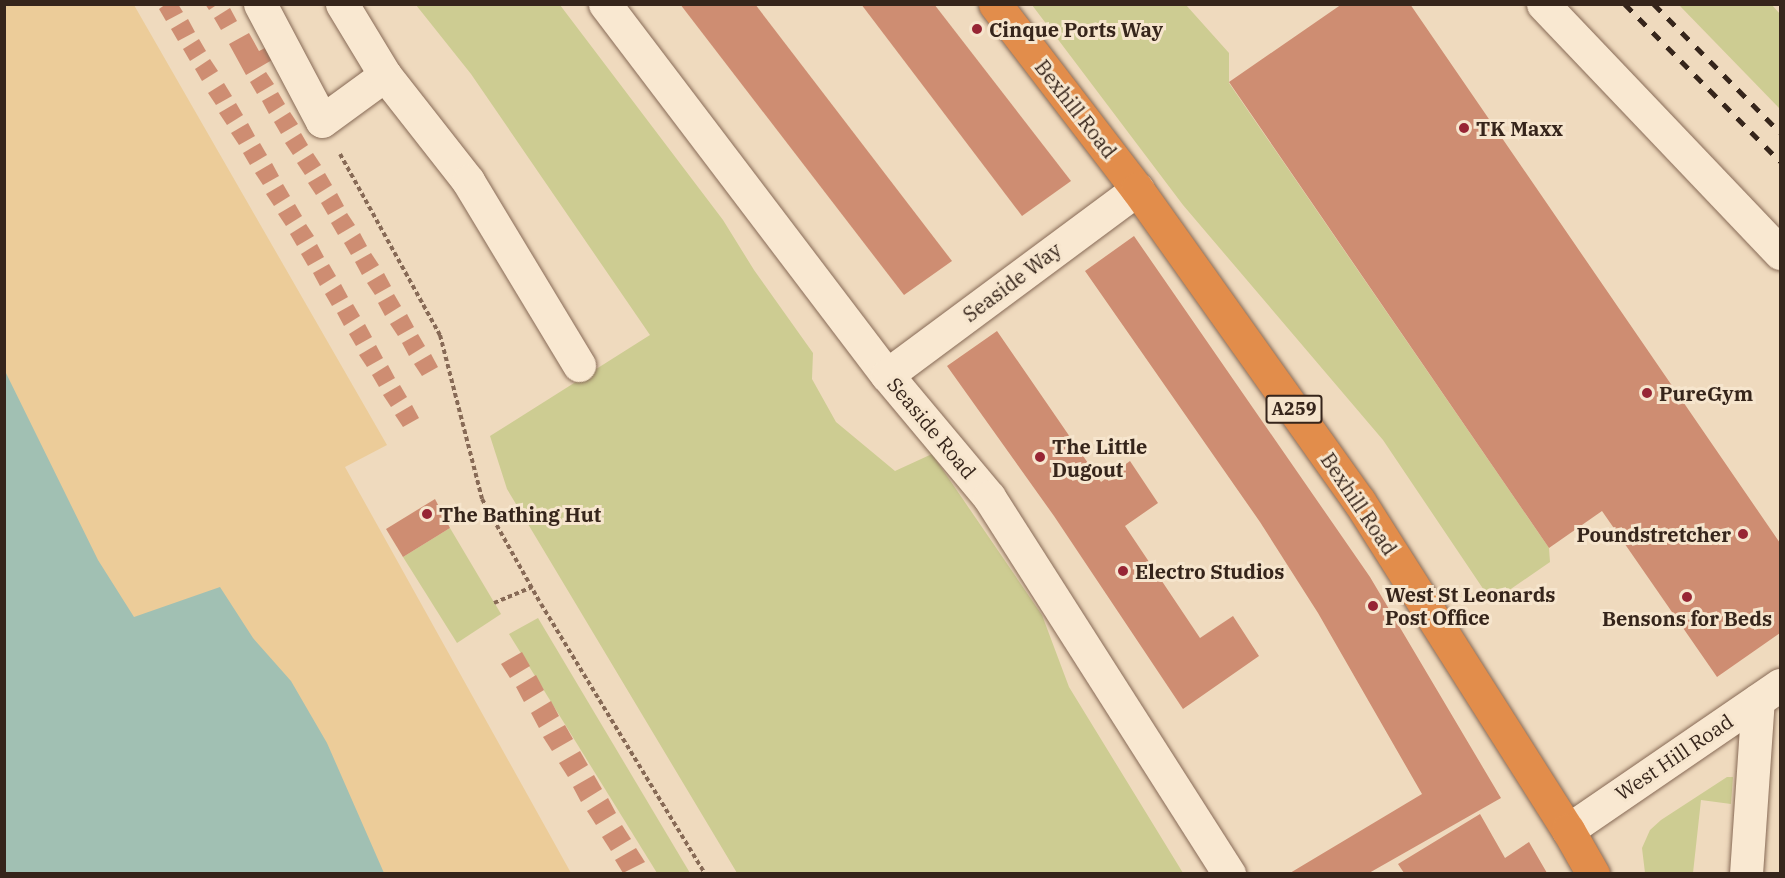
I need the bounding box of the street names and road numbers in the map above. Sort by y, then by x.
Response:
street label: Bexhill Road [1030,55,1122,163]
street label: Seaside Way [958,237,1066,327]
street label: Seaside Road [883,372,981,484]
road number: A259 [1266,394,1322,424]
street label: Bexhill Road [1316,448,1402,560]
street label: West Hill Road [1611,709,1737,805]

